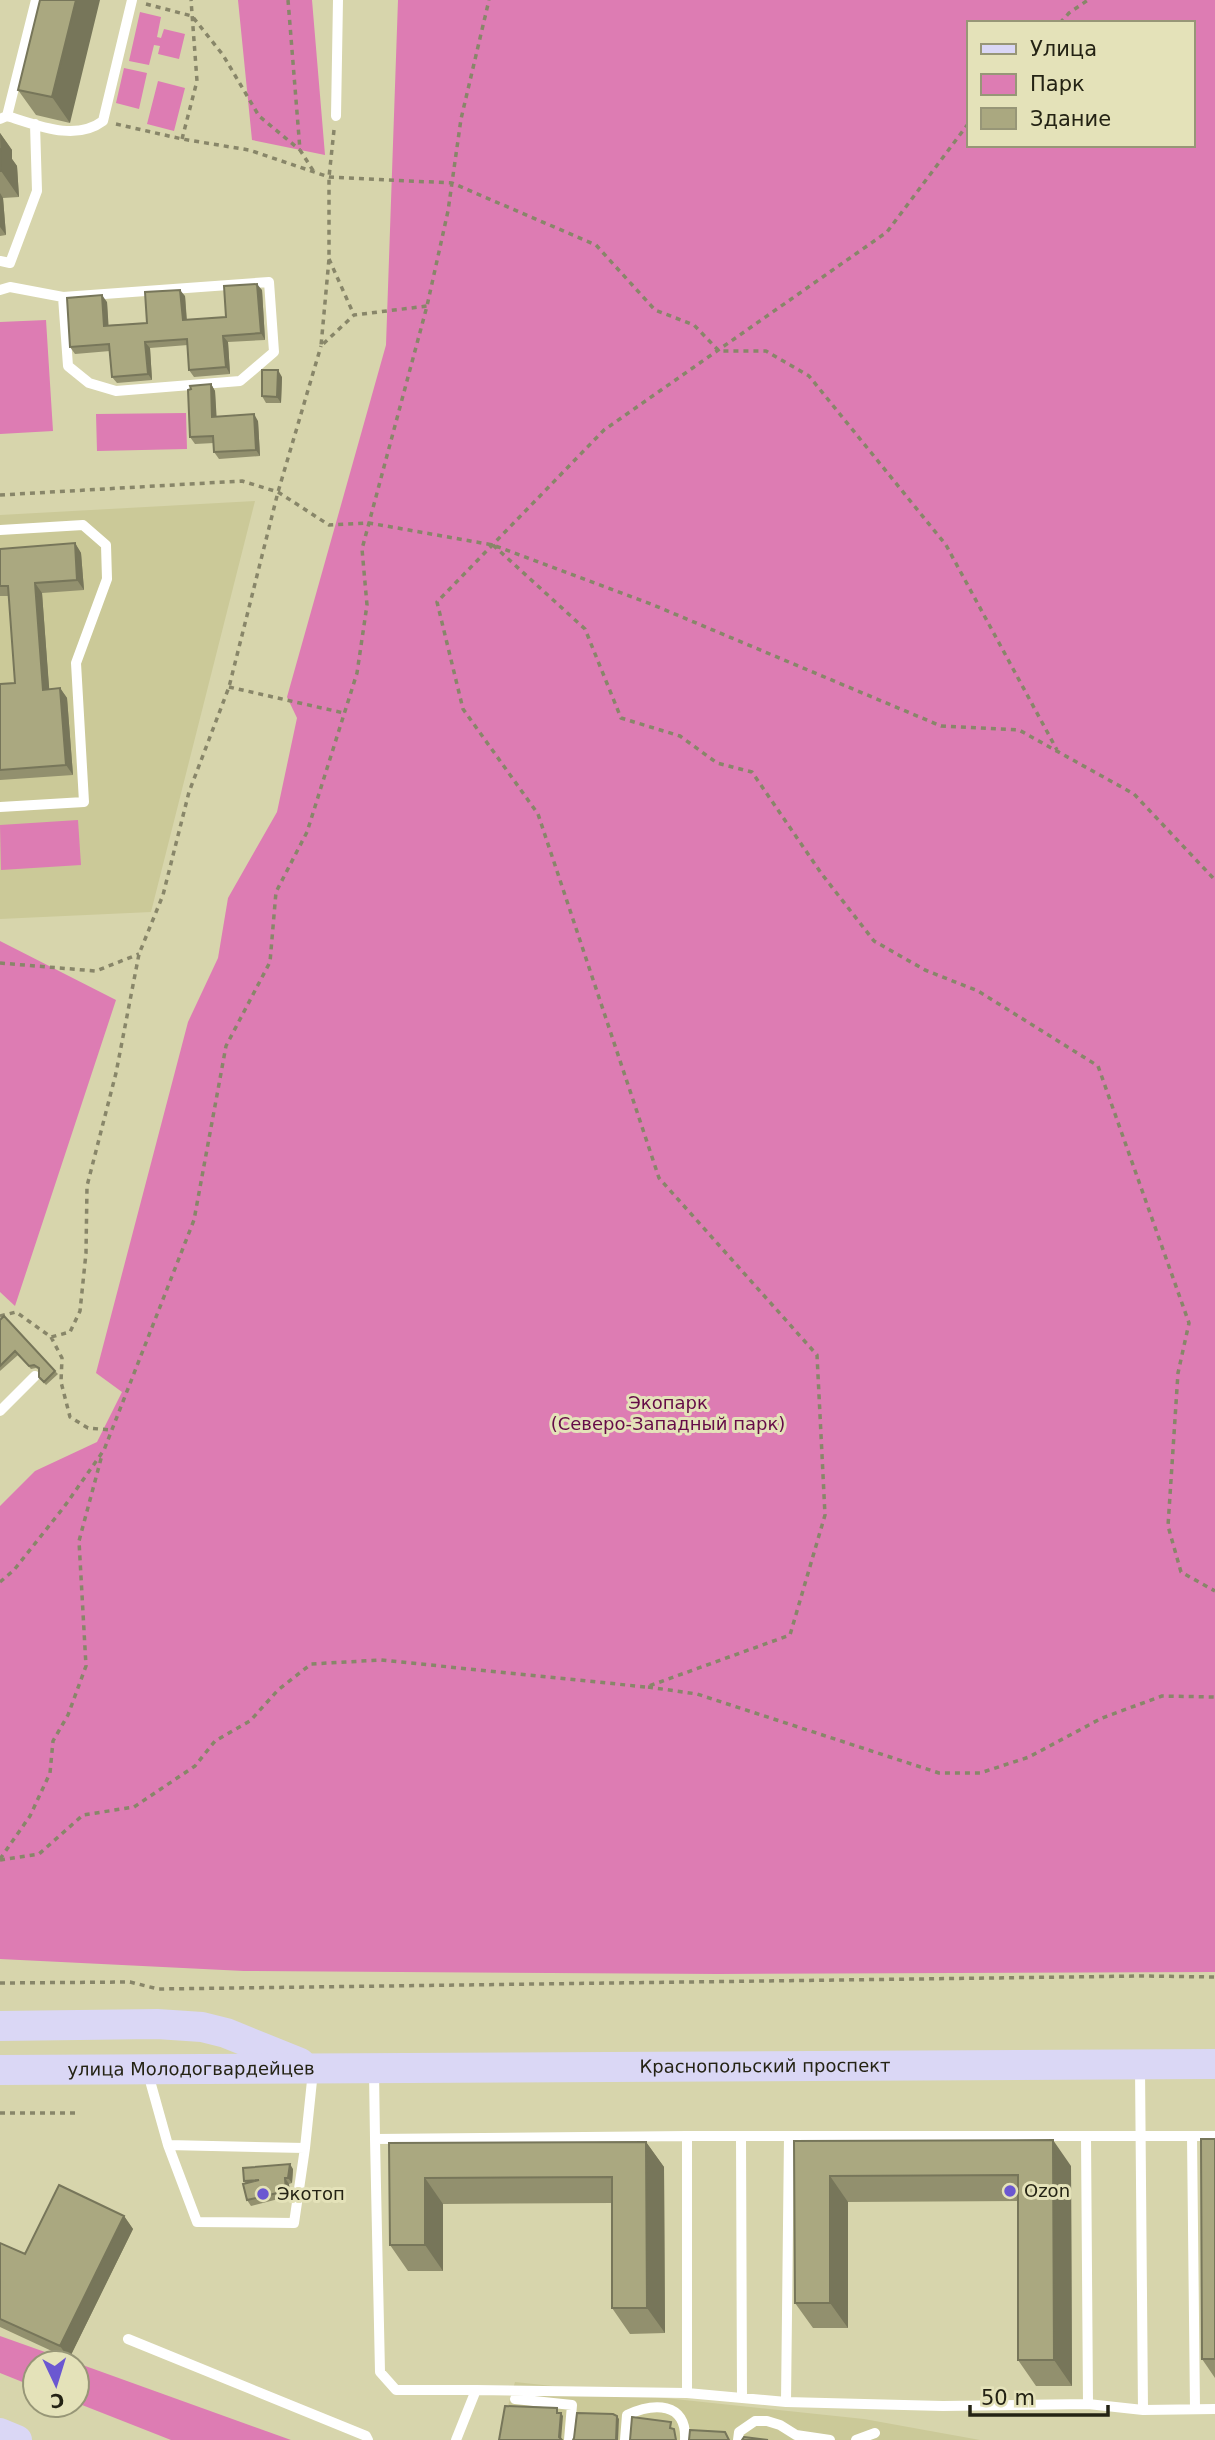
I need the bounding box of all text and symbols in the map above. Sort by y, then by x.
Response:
legend [967,21,1194,147]
text: Улица [1030,37,1097,61]
text: Парк [1030,72,1085,96]
text: Здание [1030,107,1111,131]
park label: Экопарк (Северо-Западный парк) [551,1392,785,1434]
street label: Краснопольский проспект [639,2055,891,2077]
street label: улица Молодогвардейцев [67,2057,315,2080]
place label: Ozon [1024,2180,1070,2201]
place label: Экотоп [277,2183,345,2204]
marker: Ozon [1002,2183,1018,2199]
marker: Экотоп [255,2186,271,2202]
north arrow [21,2349,91,2419]
scale bar [970,2374,1108,2418]
text: 50 m [981,2386,1035,2410]
text: С [49,2389,65,2412]

